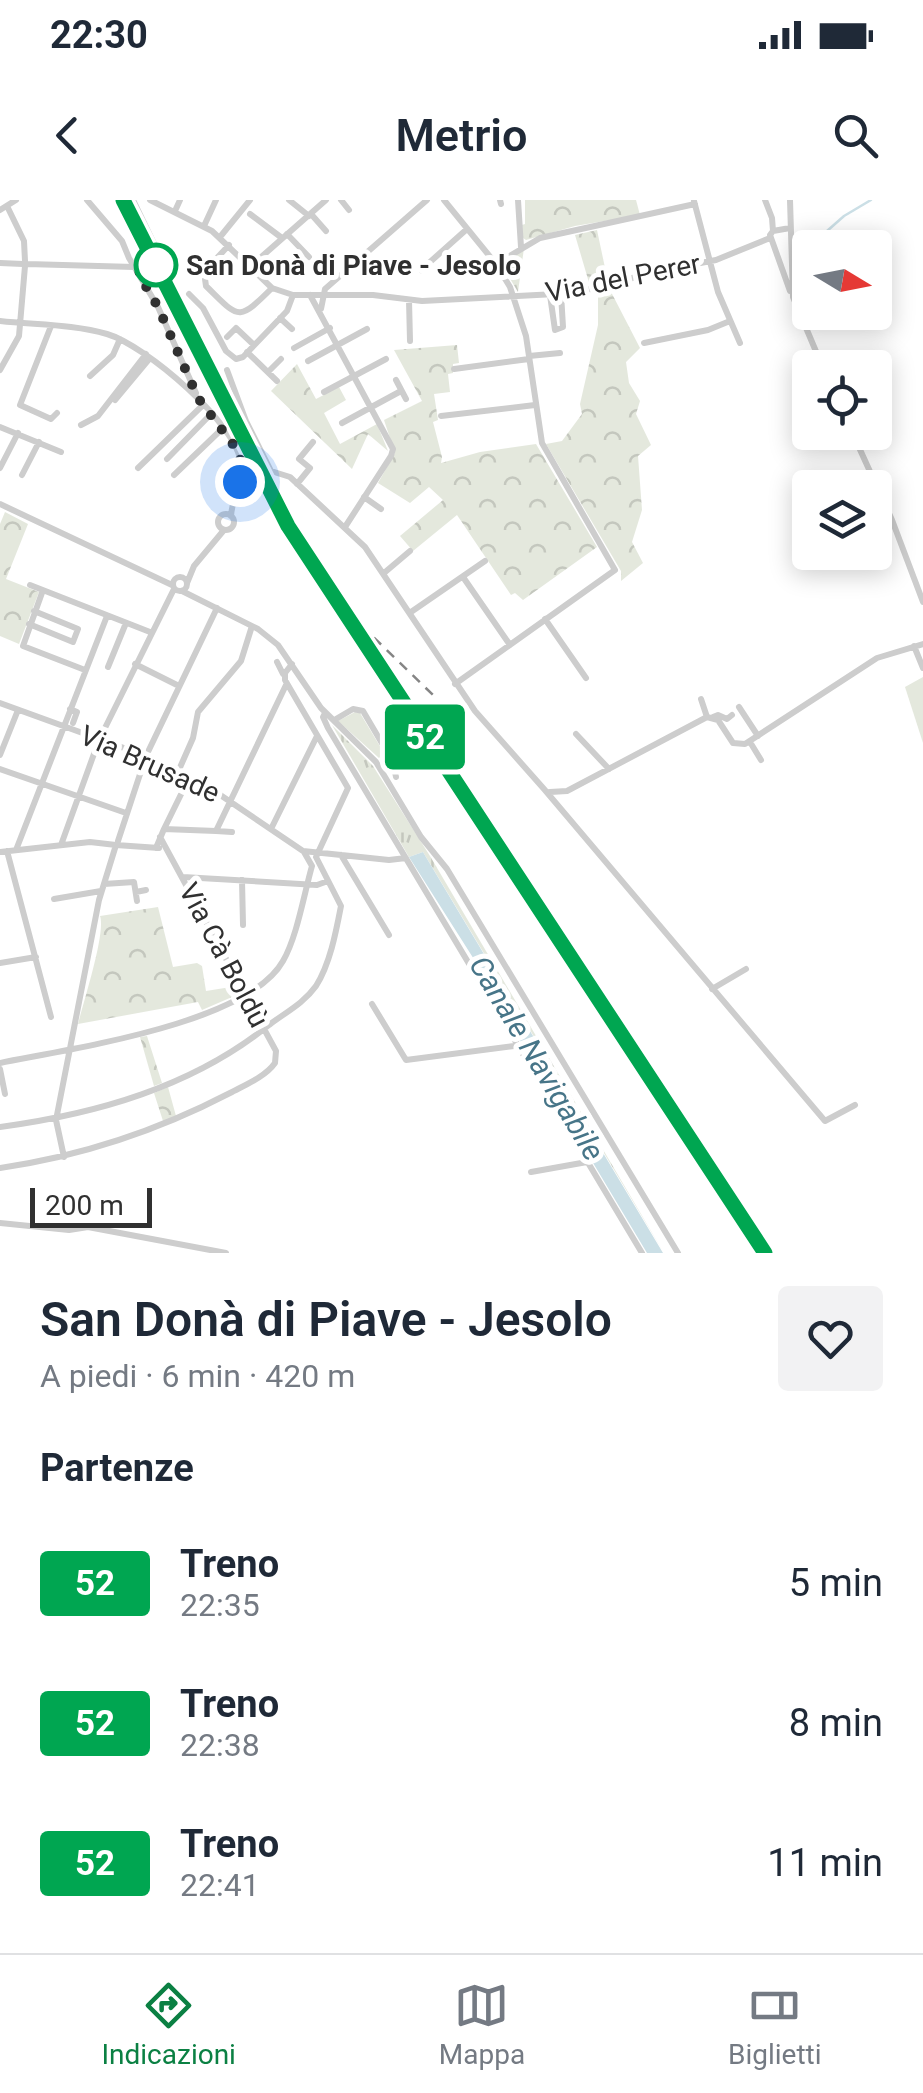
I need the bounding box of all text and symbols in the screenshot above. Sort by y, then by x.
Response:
text: 22:30 [50,13,148,57]
icon: back [40,108,95,163]
icon: search [828,108,883,163]
text: Metrio [395,109,528,162]
north arrow [792,230,892,330]
map controls [792,230,892,570]
marker: San Donà di Piave - Jesolo [135,244,177,286]
street label: Via del Perer [543,247,704,309]
place label: San Donà di Piave - Jesolo [186,249,521,282]
button: locate [792,350,892,450]
your location [215,457,265,507]
button: layers [792,470,892,570]
line badge: 52 [380,704,470,770]
text: 52 [405,717,445,758]
street label: Via Brusade [75,719,225,809]
street label: Via Cà Boldù [172,877,276,1033]
water label: Canale Navigabile [462,949,612,1167]
scale bar [30,1183,152,1228]
text: 200 m [45,1189,124,1222]
button: heart [778,1286,883,1391]
text: San Donà di Piave - Jesolo [40,1291,612,1348]
text: A piedi · 6 min · 420 m [40,1357,355,1395]
text: Partenze [40,1446,194,1490]
text: Treno [180,1542,279,1586]
text: 5 min [789,1561,883,1605]
text: 52 [75,1563,115,1604]
text: 22:35 [180,1586,260,1624]
text: Treno [180,1682,279,1726]
text: 8 min [789,1701,883,1745]
text: 52 [75,1703,115,1744]
text: 22:38 [180,1726,260,1764]
text: Treno [180,1822,279,1866]
text: 11 min [767,1841,883,1885]
text: 52 [75,1843,115,1884]
text: 22:41 [180,1866,260,1904]
tab: Indicazioni [101,1978,236,2071]
tab: Mappa [439,1978,525,2071]
tab: Biglietti [728,1978,822,2071]

